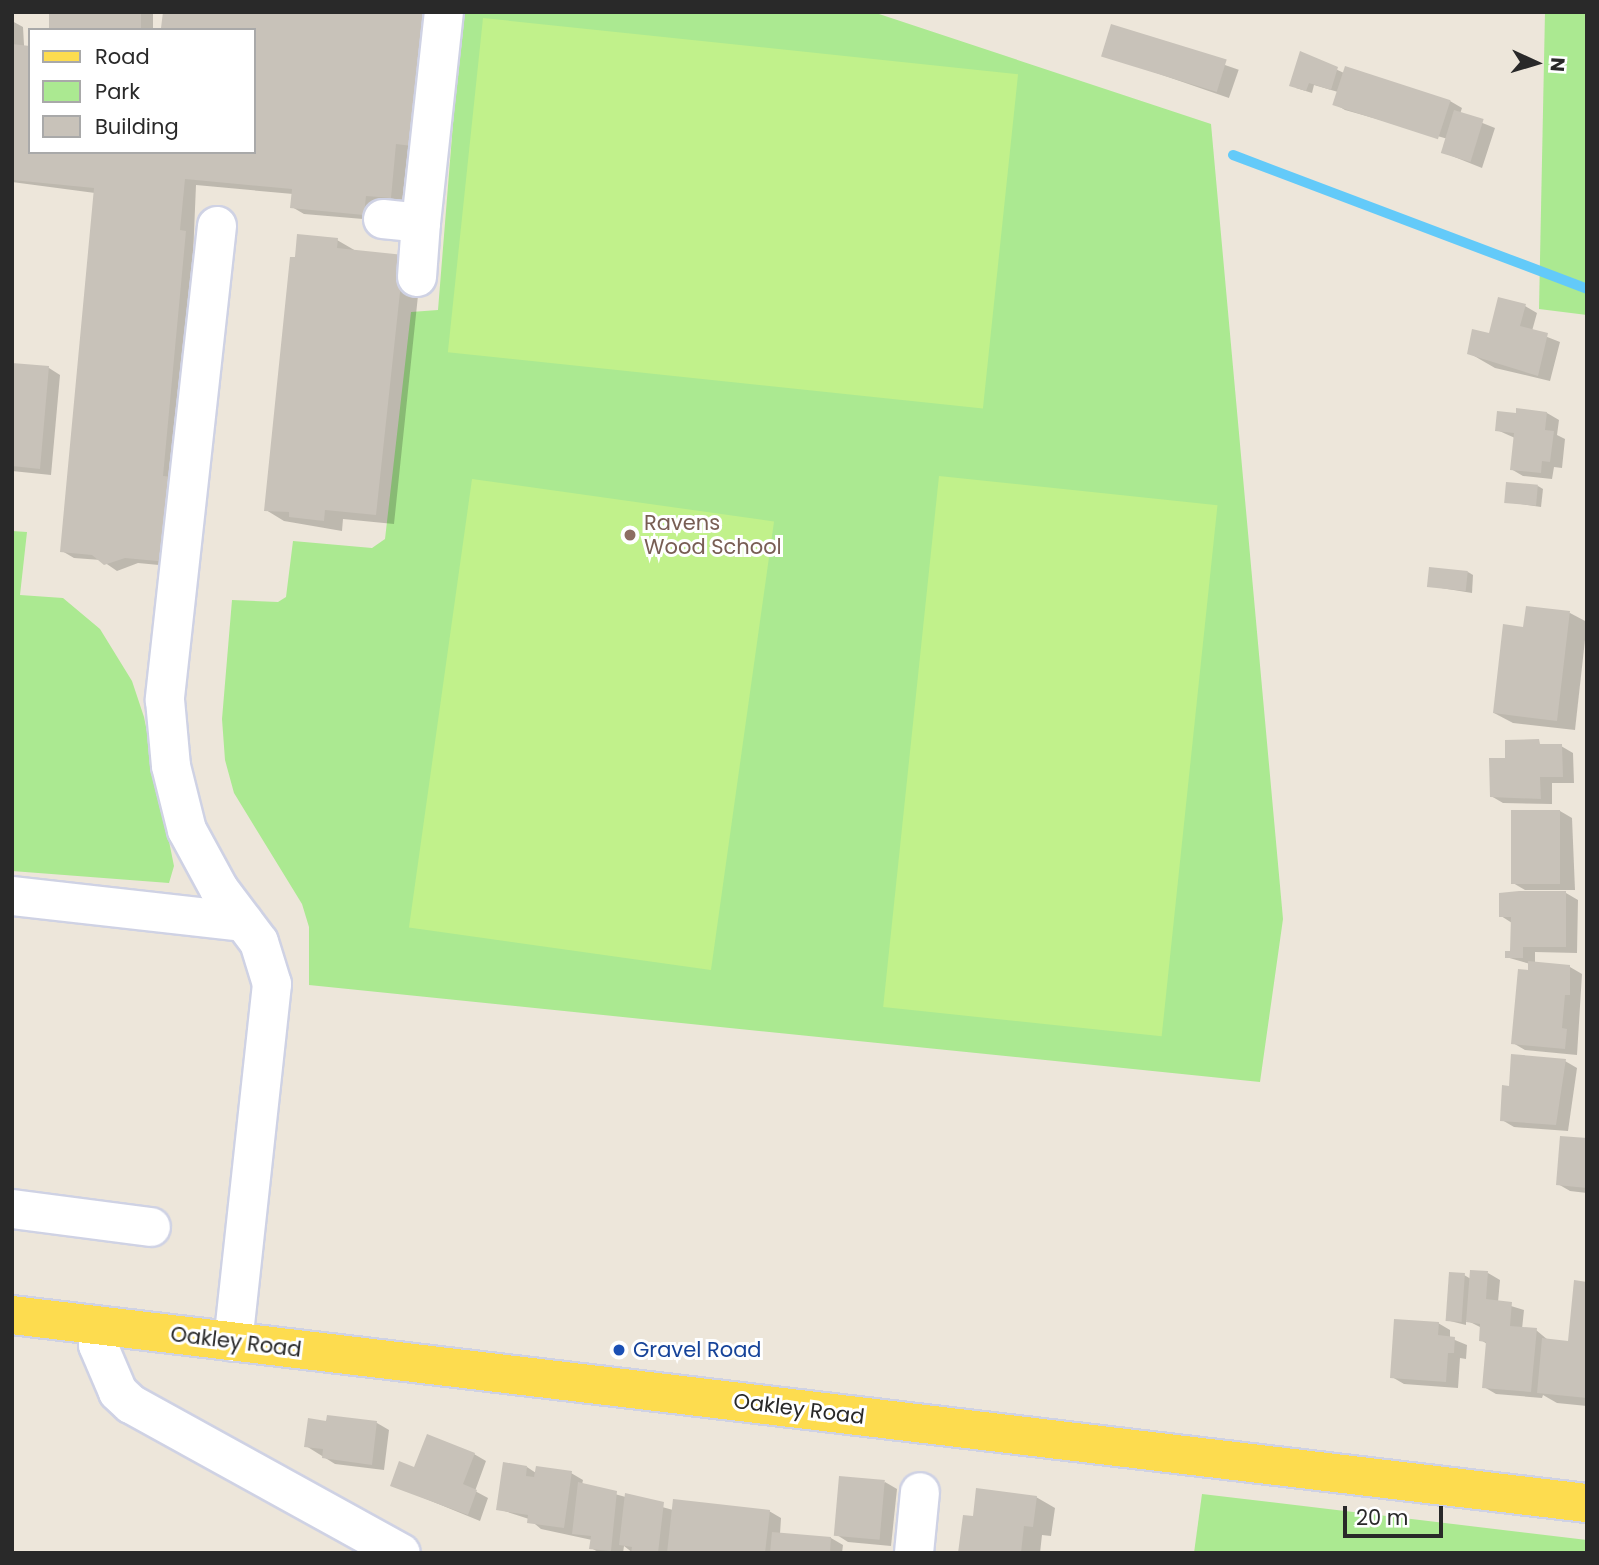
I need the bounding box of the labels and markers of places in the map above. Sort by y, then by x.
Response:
place label: Ravens Wood School [644,510,782,560]
marker: Ravens Wood School [622,527,638,543]
place label: Gravel Road [633,1337,762,1363]
marker: Gravel Road [611,1342,627,1358]

